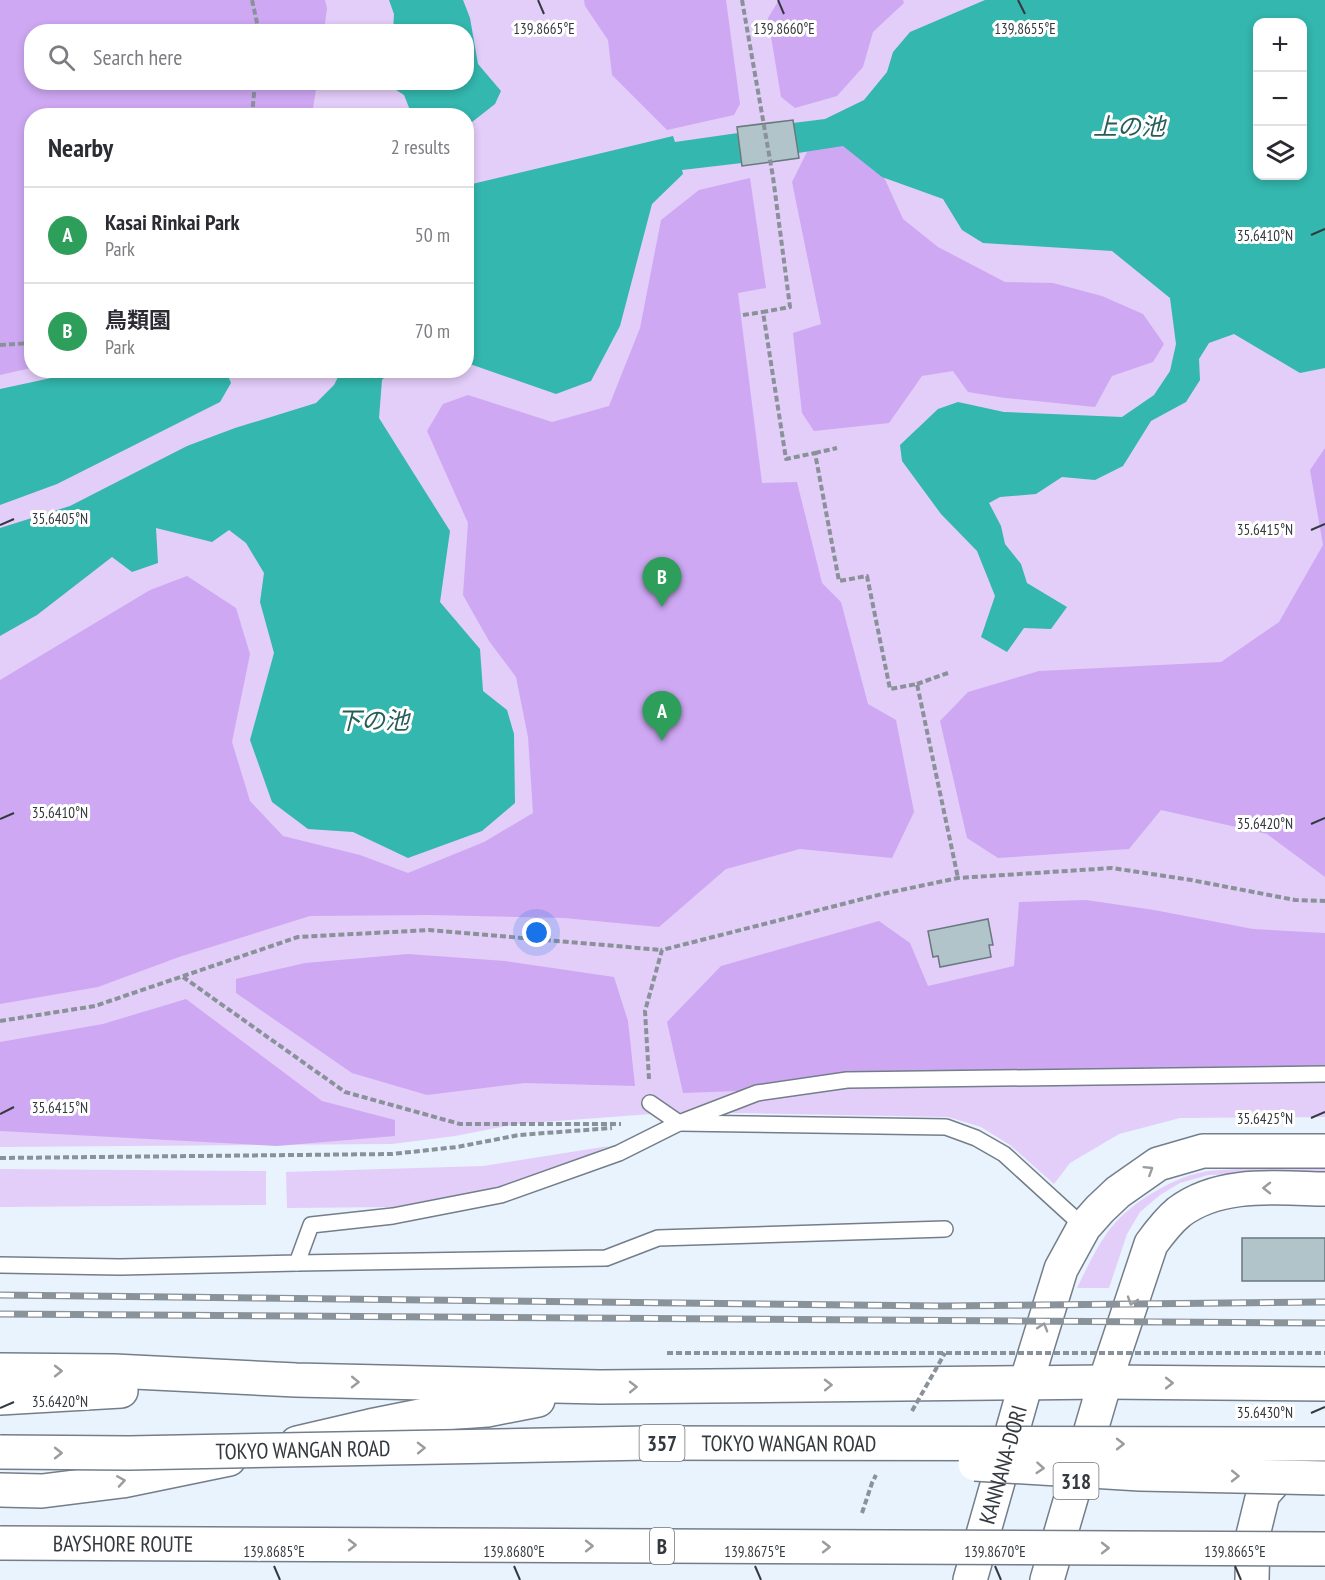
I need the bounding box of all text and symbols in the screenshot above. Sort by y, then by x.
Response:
map controls [1253,18,1307,180]
button: + [1253,18,1307,72]
text: 139.8665°E [513,19,575,38]
text: 139.8660°E [753,19,815,38]
text: 139.8655°E [994,19,1056,38]
search box [24,24,474,90]
icon: search [45,41,78,74]
text: Search here [93,43,182,71]
button: − [1253,72,1307,126]
water label: 上の池 [1093,111,1167,142]
button: layers [1253,126,1307,180]
text: Nearby [48,131,113,164]
text: 2 results [391,134,450,160]
text: Kasai Rinkai Park [105,208,240,236]
text: A [62,222,73,248]
text: 50 m [415,222,450,248]
text: 35.6410°N [1237,226,1293,245]
text: Park [105,236,135,262]
text: 鳥類園 [105,306,171,334]
text: B [63,318,72,344]
text: 70 m [415,318,450,344]
text: Park [105,334,135,360]
text: 35.6405°N [32,509,88,528]
text: 35.6415°N [1237,520,1293,539]
pin: B [642,558,682,607]
pin: A [642,692,682,741]
water label: 下の池 [337,705,411,736]
text: 35.6410°N [32,803,88,822]
text: 35.6420°N [1237,814,1293,833]
your location [522,918,551,947]
text: 35.6415°N [32,1098,88,1117]
text: 35.6425°N [1237,1109,1293,1128]
one-way arrow [1143,1166,1153,1178]
one-way arrow [1262,1182,1271,1194]
one-way arrow [1127,1295,1139,1306]
one-way arrow [1036,1322,1048,1333]
one-way arrow [54,1365,63,1377]
one-way arrow [350,1375,359,1388]
one-way arrow [1164,1377,1173,1389]
one-way arrow [824,1379,833,1391]
one-way arrow [629,1381,638,1393]
text: 35.6420°N [32,1392,88,1411]
street label: KANNANA-DORI [973,1402,1033,1527]
text: 35.6430°N [1237,1403,1293,1422]
road number: 357 [640,1425,684,1461]
street label: TOKYO WANGAN ROAD [701,1429,876,1457]
street label: TOKYO WANGAN ROAD [215,1434,391,1465]
one-way arrow [1116,1438,1125,1450]
one-way arrow [417,1442,426,1454]
one-way arrow [54,1447,63,1459]
one-way arrow [1036,1461,1045,1474]
road number: 318 [1054,1463,1098,1499]
one-way arrow [1231,1470,1240,1483]
one-way arrow [116,1476,126,1488]
road number: B [650,1528,674,1564]
street label: BAYSHORE ROUTE [53,1529,193,1558]
one-way arrow [348,1538,357,1551]
one-way arrow [585,1540,594,1552]
one-way arrow [822,1541,831,1553]
text: 139.8685°E [243,1542,305,1561]
text: 139.8680°E [483,1542,545,1561]
text: 139.8675°E [724,1542,786,1561]
text: 139.8670°E [964,1542,1026,1561]
one-way arrow [1101,1542,1110,1554]
text: 139.8665°E [1204,1542,1266,1561]

